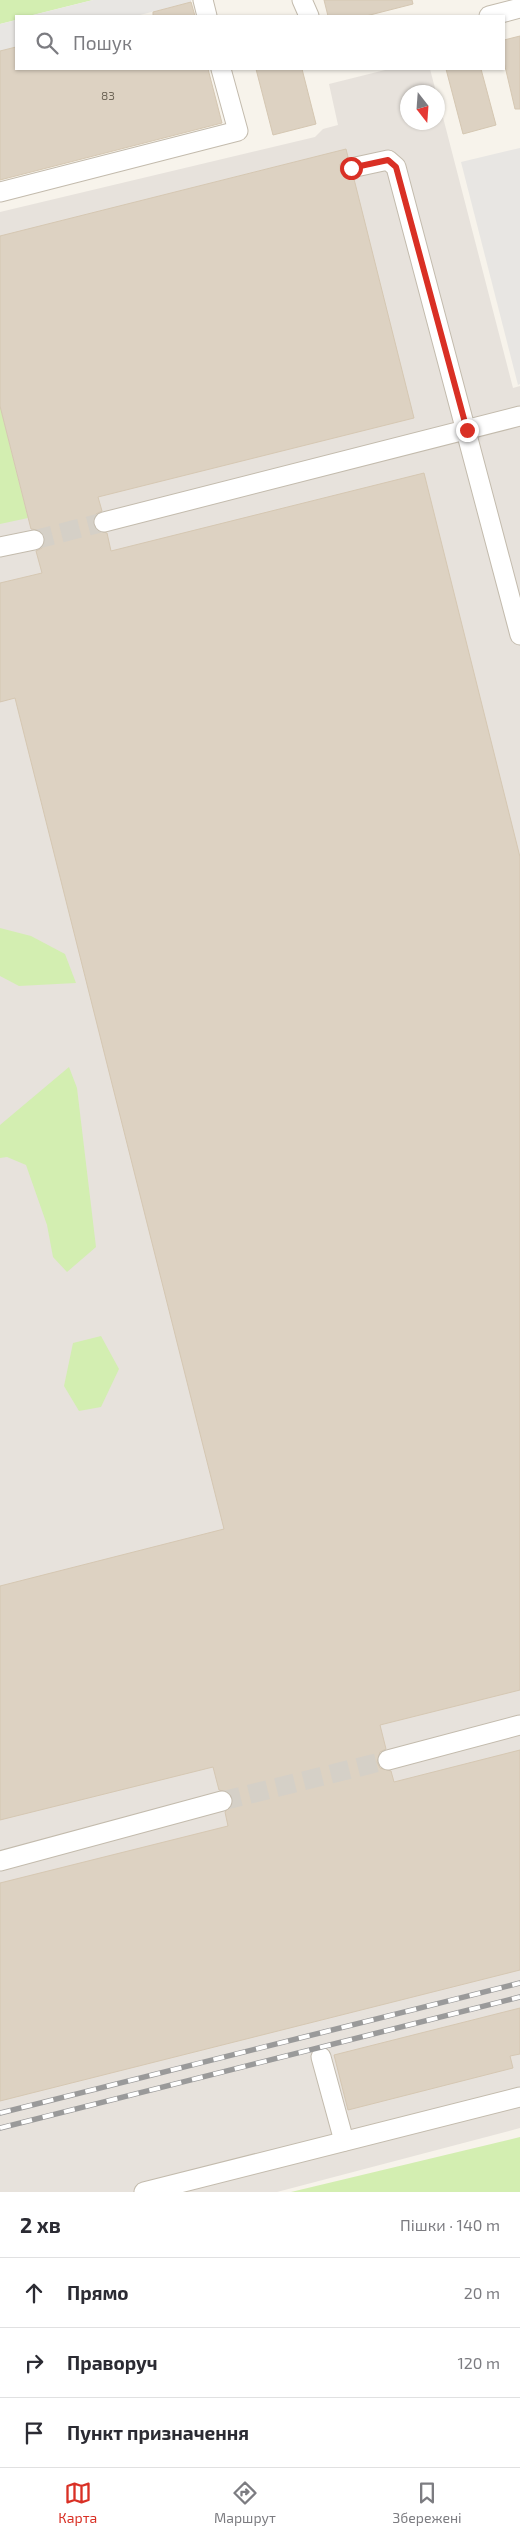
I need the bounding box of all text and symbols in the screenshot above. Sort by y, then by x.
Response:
search box [15,15,505,70]
icon: search [33,29,61,57]
text: Пошук [73,31,132,54]
north arrow [400,85,445,130]
house number: 83 [101,88,115,102]
route start [340,157,363,180]
route end [456,419,479,442]
text: 2 хв [20,2212,61,2237]
text: Пішки · 140 m [400,2215,500,2234]
icon: ahead [20,2279,48,2307]
text: Прямо [67,2281,129,2304]
text: 20 m [464,2283,500,2302]
icon: right [20,2349,48,2377]
text: Праворуч [67,2351,158,2374]
text: 120 m [457,2353,500,2372]
icon: arrive [20,2419,48,2447]
text: Пункт призначення [67,2421,249,2444]
tab: Карта [58,2479,97,2526]
tab: Маршрут [214,2479,276,2526]
tab: Збережені [393,2479,462,2526]

